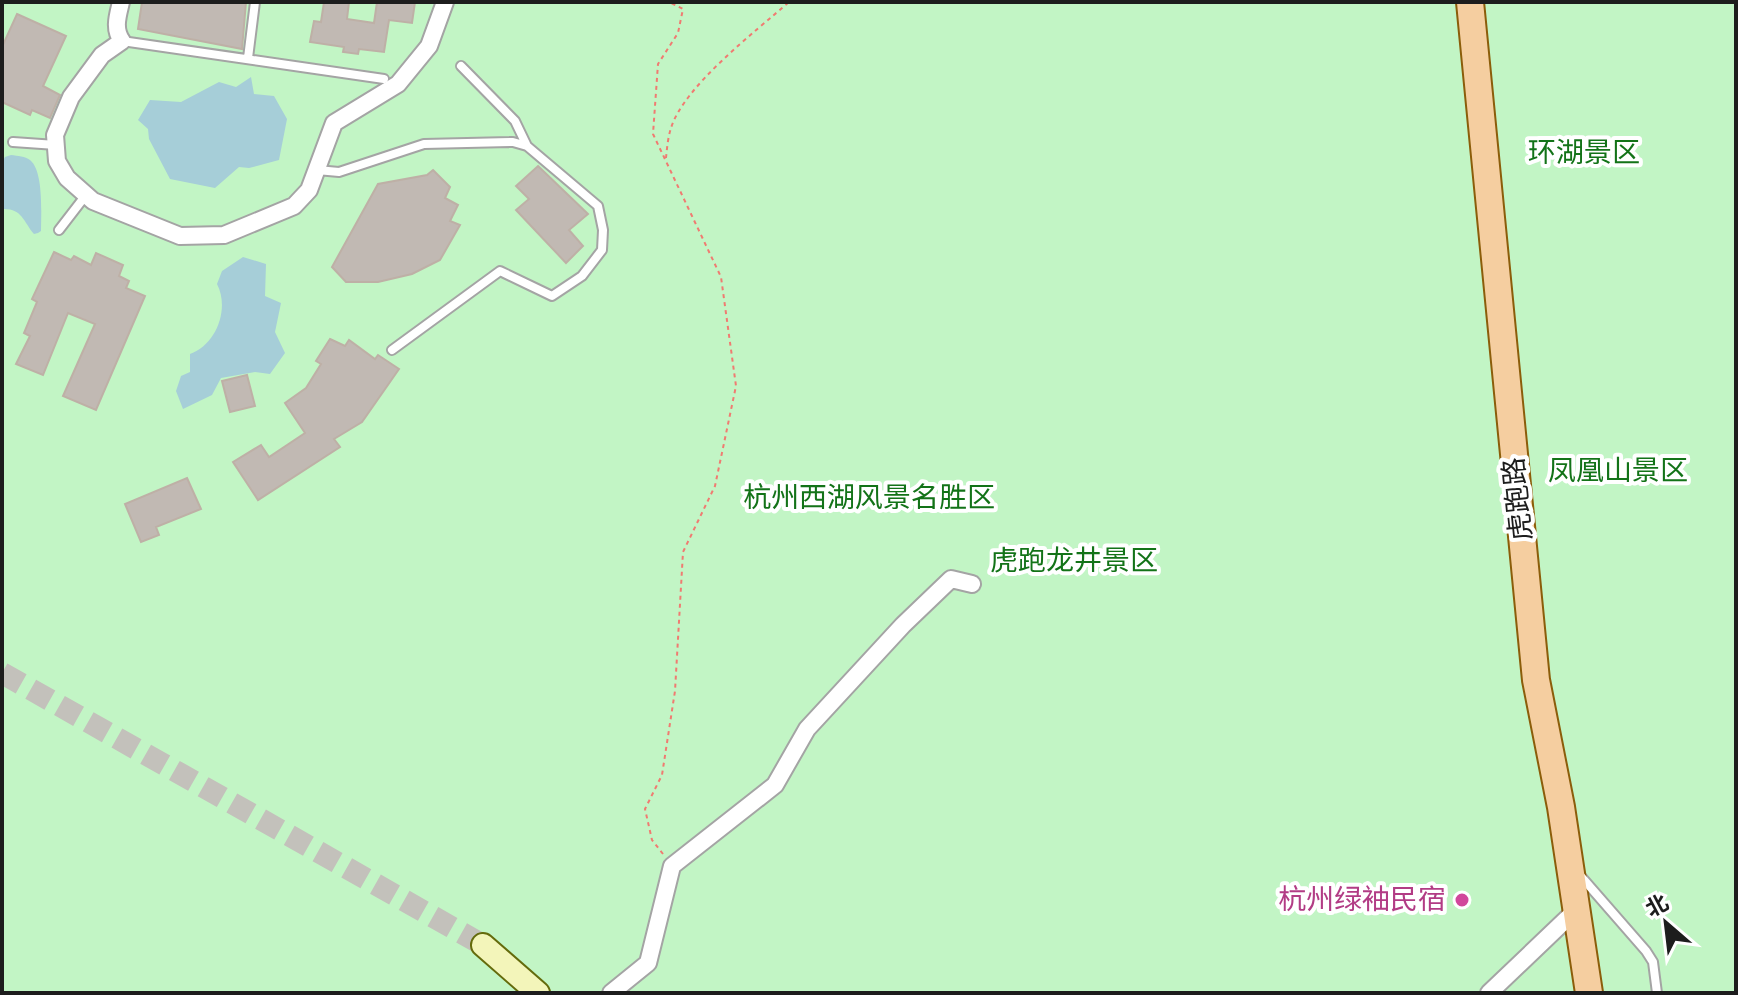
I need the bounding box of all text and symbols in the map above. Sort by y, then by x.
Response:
park label: 环湖景区 [1528,136,1640,170]
park label: 凤凰山景区 [1548,454,1688,488]
street label: 虎跑路 [1497,455,1539,543]
park label: 杭州西湖风景名胜区 [743,481,995,515]
park label: 虎跑龙井景区 [990,544,1158,578]
place label: 杭州绿袖民宿 [1278,883,1446,917]
north arrow [1626,883,1706,963]
text: 北 [1641,890,1673,923]
marker: 杭州绿袖民宿 [1453,891,1471,909]

